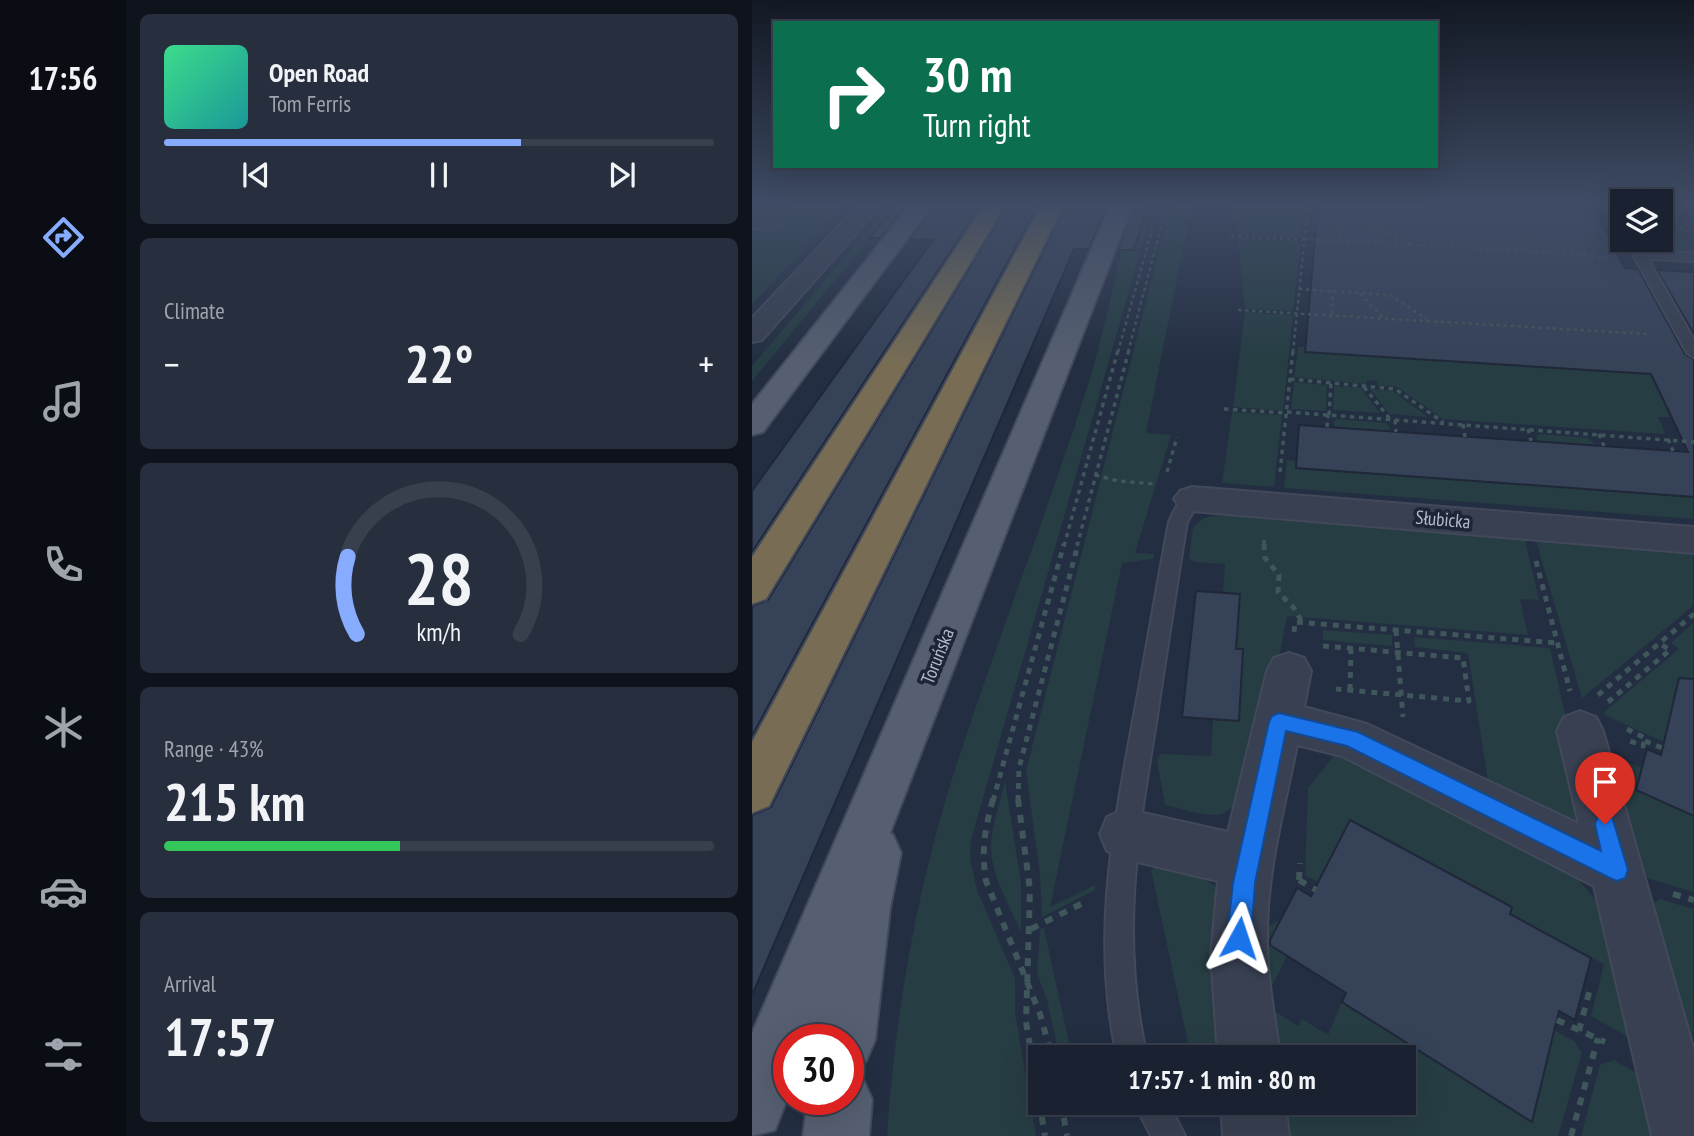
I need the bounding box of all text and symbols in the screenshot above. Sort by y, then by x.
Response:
text: 30 m [923,42,1012,106]
icon: right [808,49,899,140]
text: Open Road [269,56,369,89]
text: 17:56 [28,57,98,99]
text: Tom Ferris [269,89,351,118]
text: Turn right [923,104,1031,146]
icon: previous [237,156,275,194]
icon: pause [420,156,458,194]
icon: next [603,156,641,194]
map controls [1610,189,1673,252]
button: layers [1610,189,1673,252]
icon: directions [39,213,88,262]
text: Climate [164,296,225,325]
text: 22° [405,330,473,397]
text: − [164,339,180,388]
text: + [698,339,714,388]
icon: music [39,377,88,426]
street label: Słubicka [1415,505,1471,533]
text: 28 [404,530,474,624]
icon: phone [39,540,88,589]
text: km/h [417,616,461,648]
street label: Toruńska [915,625,959,687]
icon: climate [39,703,88,752]
text: Range · 43% [164,734,264,763]
pin [1575,752,1635,824]
icon: arrive [1586,763,1624,801]
text: 215 km [164,768,305,835]
icon: car [39,867,88,916]
position arrow [1202,901,1276,975]
text: Arrival [164,969,216,998]
text: 17:57 [164,1003,276,1070]
speed limit sign: 30 [773,1024,864,1115]
icon: filters [39,1030,88,1079]
text: 17:57 · 1 min · 80 m [1128,1063,1316,1096]

